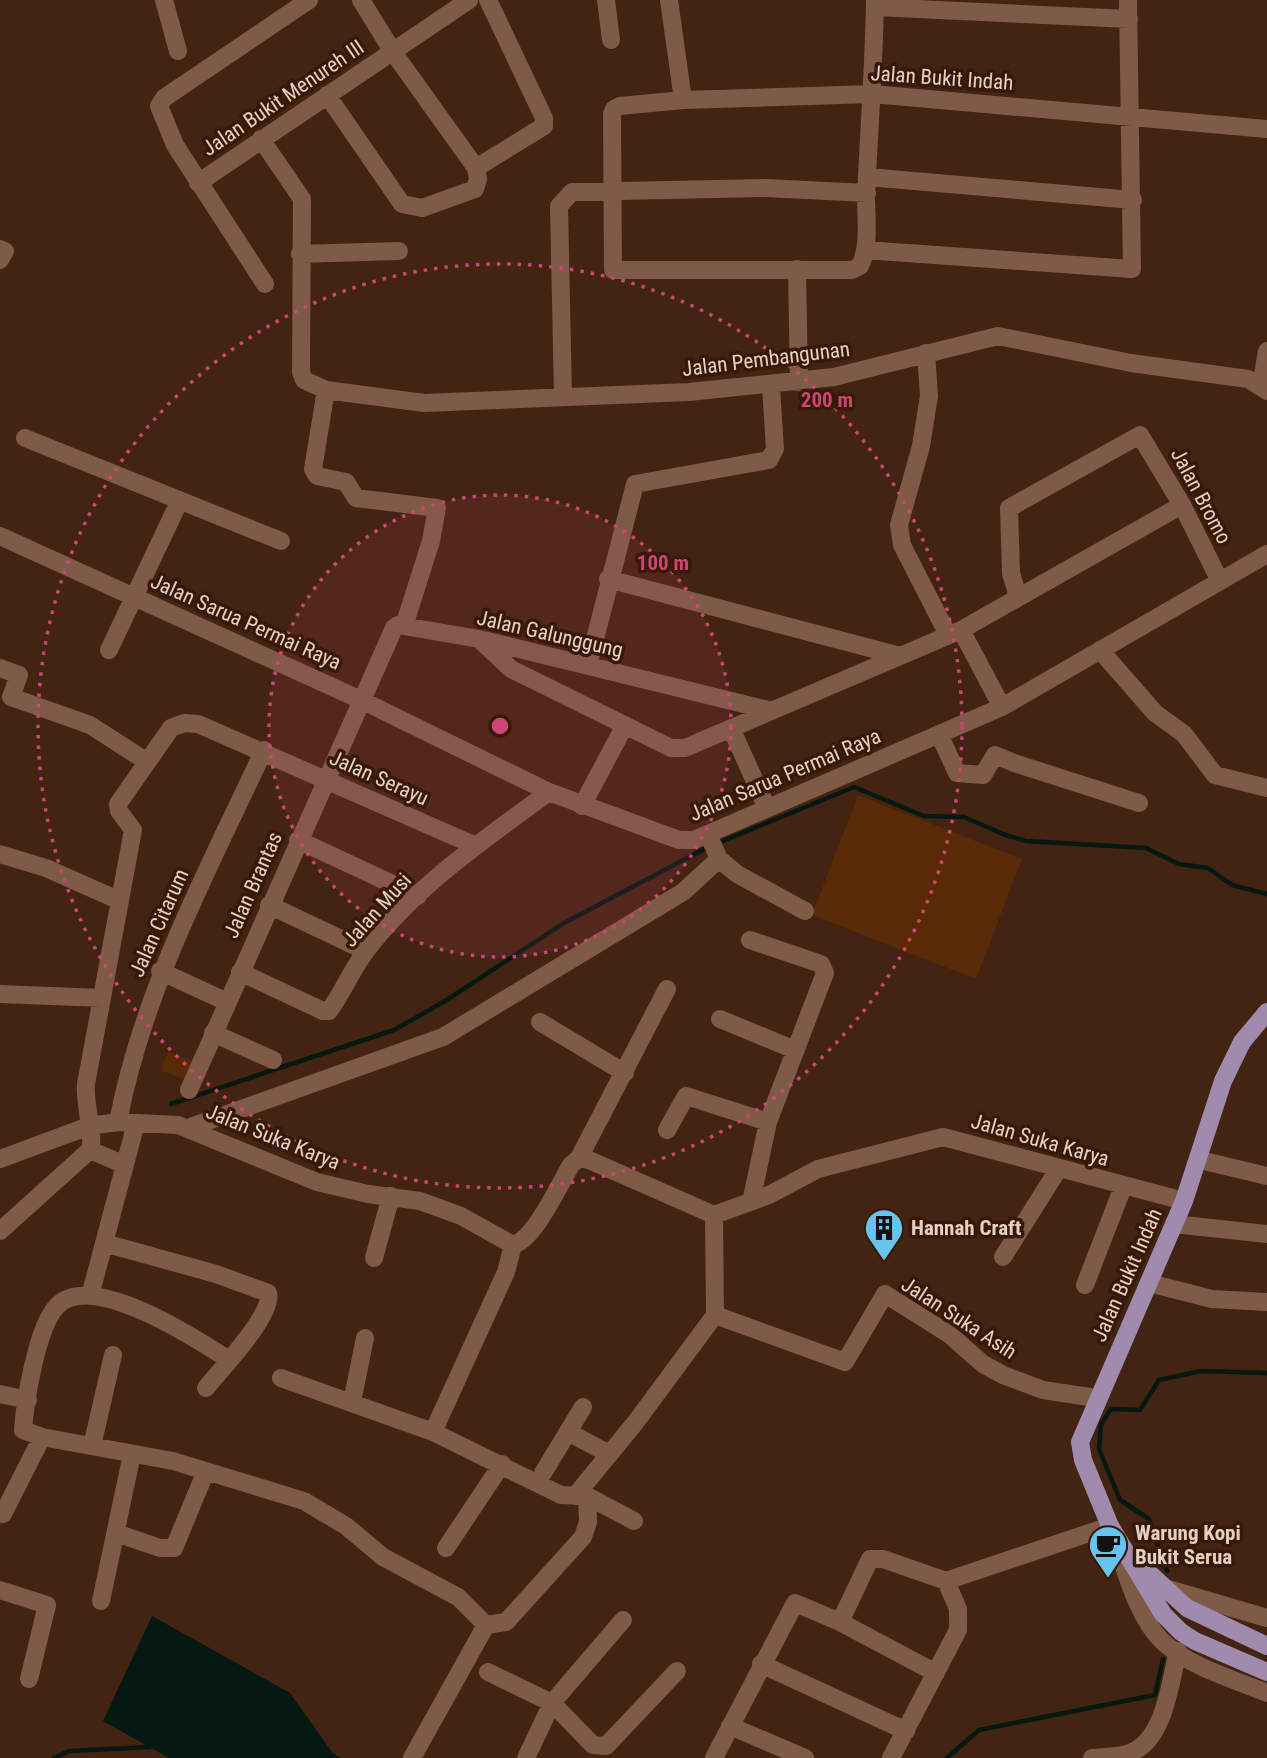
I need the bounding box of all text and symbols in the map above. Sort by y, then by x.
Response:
street label: Jalan Bukit Menureh III [198,35,368,161]
street label: Jalan Bukit Indah [870,61,1014,95]
street label: Jalan Pembangunan [681,337,851,381]
text: 200 m [801,388,853,412]
street label: Jalan Bromo [1166,444,1236,548]
text: 100 m [637,551,689,575]
street label: Jalan Sarua Permai Raya [147,569,345,675]
street label: Jalan Galunggung [475,606,625,662]
centre of rings [488,714,512,738]
street label: Jalan Sarua Permai Raya [686,724,884,826]
street label: Jalan Serayu [326,746,432,810]
street label: Jalan Brantas [219,828,287,942]
street label: Jalan Citarum [125,865,193,981]
street label: Jalan Musi [338,868,416,952]
street label: Jalan Suka Karya [203,1099,343,1175]
street label: Jalan Suka Karya [968,1109,1112,1171]
street label: Jalan Bukit Indah [1087,1205,1167,1345]
building icon: Hannah Craft [863,1207,905,1262]
place label: Hannah Craft [911,1216,1021,1240]
street label: Jalan Suka Asih [897,1272,1021,1364]
place label: Warung Kopi Bukit Serua [1135,1521,1241,1569]
cafe icon: Warung Kopi Bukit Serua [1087,1524,1129,1579]

